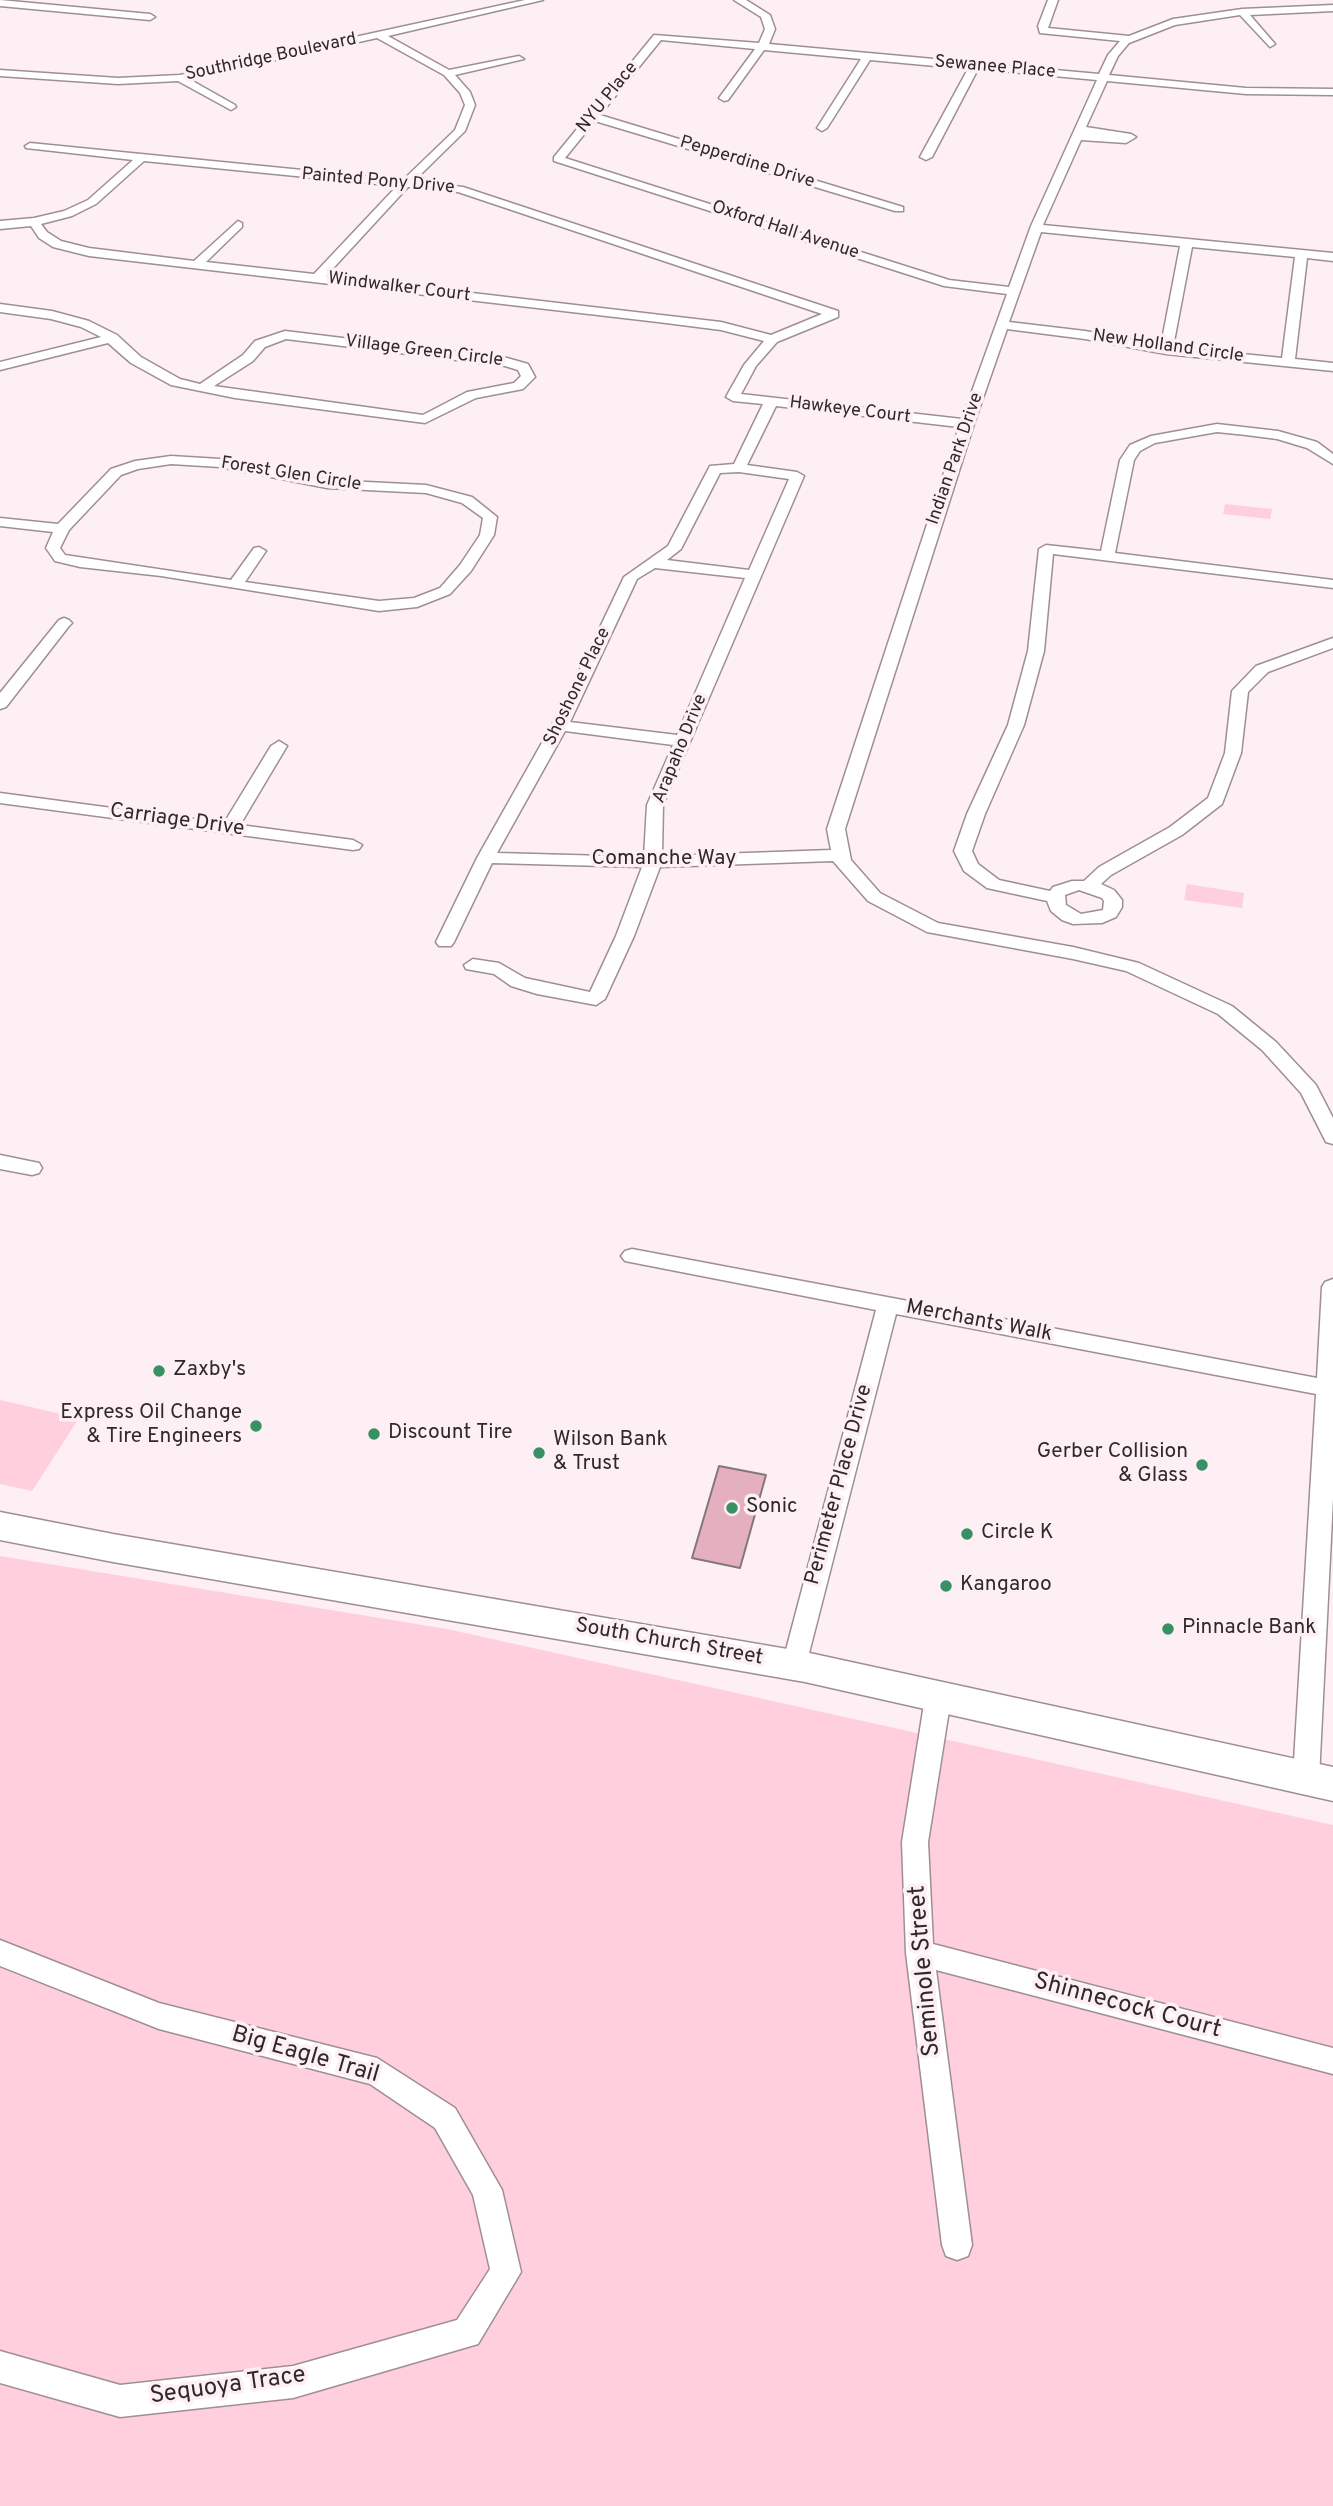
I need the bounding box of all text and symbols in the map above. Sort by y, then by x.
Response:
street label: Southridge Boulevard [183,29,359,87]
street label: Sewanee Place [934,52,1056,84]
street label: NYU Place [573,58,643,138]
street label: Pepperdine Drive [677,132,817,194]
street label: Painted Pony Drive [301,165,455,199]
street label: Oxford Hall Avenue [709,197,861,265]
street label: Windwalker Court [327,269,471,307]
street label: New Holland Circle [1091,326,1245,368]
street label: Village Green Circle [344,332,504,372]
street label: Indian Park Drive [923,390,989,528]
street label: Hawkeye Court [788,393,912,429]
street label: Forest Glen Circle [219,453,363,497]
street label: Shoshone Place [540,624,616,750]
street label: Arapaho Drive [649,691,713,807]
street label: Carriage Drive [108,799,246,843]
street label: Comanche Way [592,847,736,873]
street label: Merchants Walk [904,1295,1054,1349]
place label: Zaxby's [173,1358,246,1384]
marker: Zaxby's [151,1363,167,1379]
street label: Perimeter Place Drive [801,1382,879,1588]
place label: Express Oil Change & Tire Engineers [60,1401,242,1451]
marker: Express Oil Change & Tire Engineers [248,1418,264,1434]
place label: Discount Tire [388,1421,513,1447]
marker: Discount Tire [366,1426,382,1442]
place label: Wilson Bank & Trust [553,1428,668,1478]
place label: Gerber Collision & Glass [1037,1440,1188,1490]
marker: Wilson Bank & Trust [531,1445,547,1461]
marker: Gerber Collision & Glass [1194,1457,1210,1473]
place label: Sonic [746,1495,797,1521]
marker: Sonic [724,1500,740,1516]
place label: Circle K [981,1521,1054,1547]
marker: Circle K [959,1526,975,1542]
place label: Kangaroo [960,1573,1052,1599]
marker: Kangaroo [938,1578,954,1594]
street label: South Church Street [573,1614,765,1672]
place label: Pinnacle Bank [1182,1616,1316,1642]
marker: Pinnacle Bank [1160,1621,1176,1637]
street label: Seminole Street [904,1884,948,2058]
street label: Shinnecock Court [1030,1968,1224,2046]
street label: Big Eagle Trail [228,2021,382,2091]
street label: Sequoya Trace [148,2362,308,2412]

